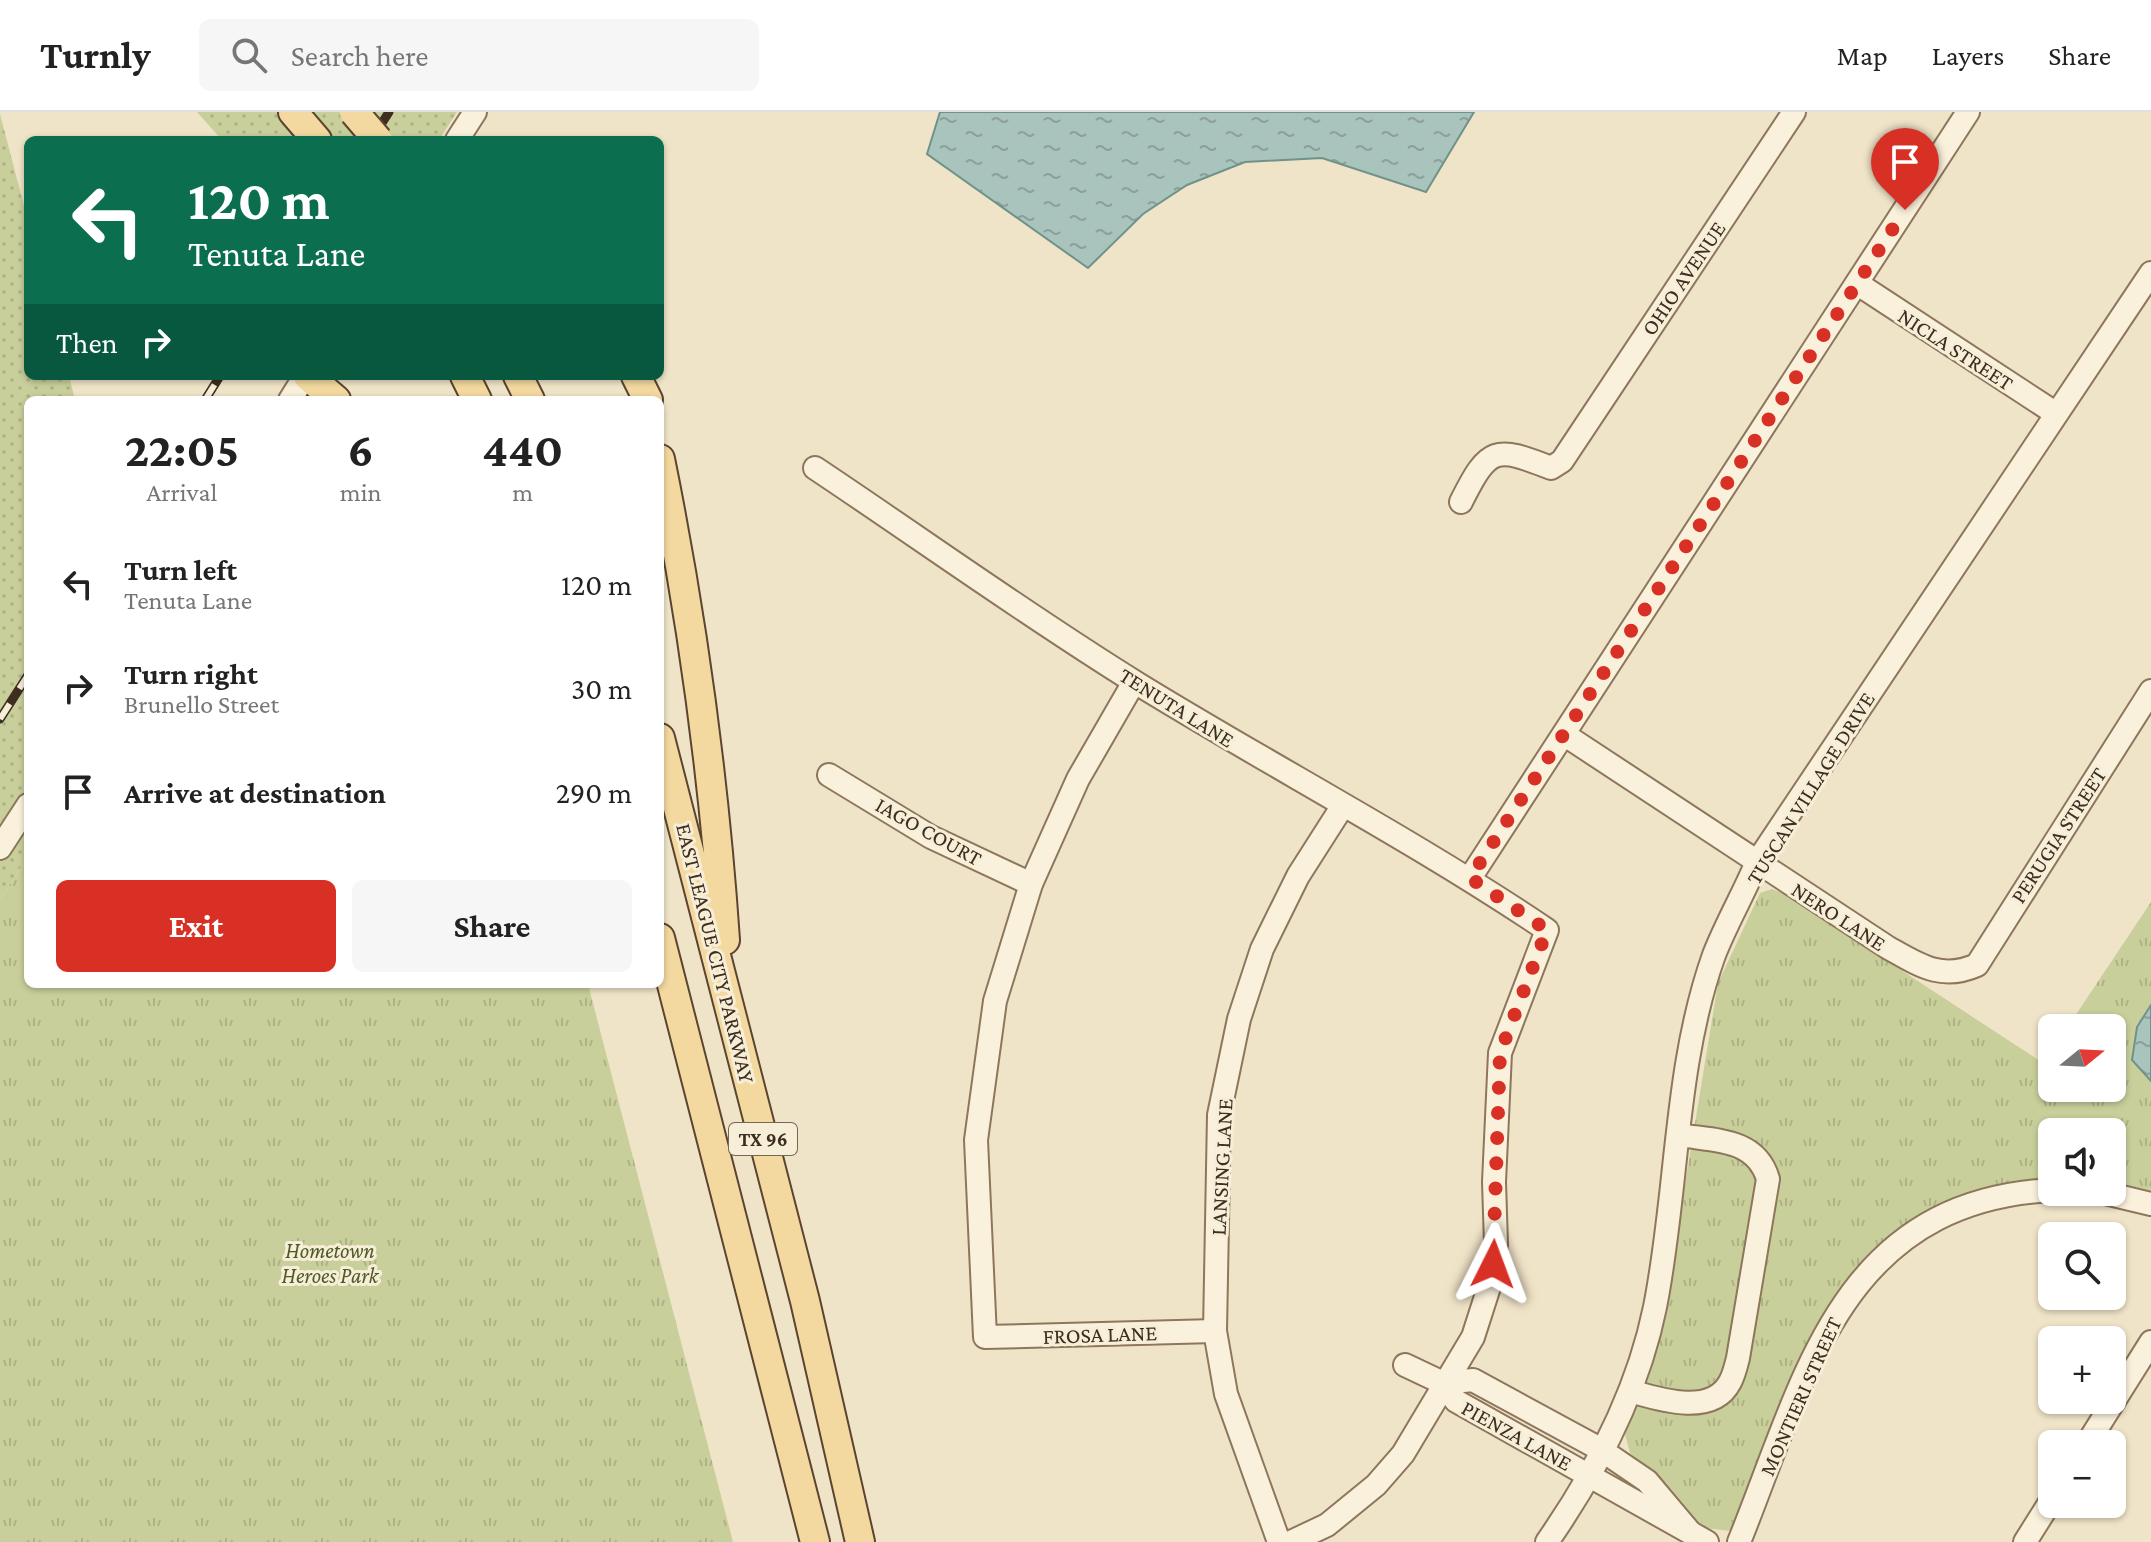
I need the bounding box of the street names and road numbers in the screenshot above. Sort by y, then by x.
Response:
street label: OHIO AVENUE [1636,217,1731,340]
street label: NICLA STREET [1894,303,2018,396]
street label: TENUTA LANE [1115,662,1239,753]
street label: TUSCAN VILLAGE DRIVE [1741,687,1880,889]
street label: PERUGIA STREET [2005,763,2112,908]
street label: IAGO COURT [871,792,986,871]
street label: EAST LEAGUE CITY PARKWAY [671,821,760,1086]
street label: NERO LANE [1787,877,1891,956]
street label: LANSING LANE [1205,1098,1238,1236]
road number: TX 96 [729,1123,797,1155]
street label: MONTIERI STREET [1754,1313,1847,1479]
street label: FROSA LANE [1042,1320,1158,1349]
street label: PIENZA LANE [1457,1395,1576,1476]

